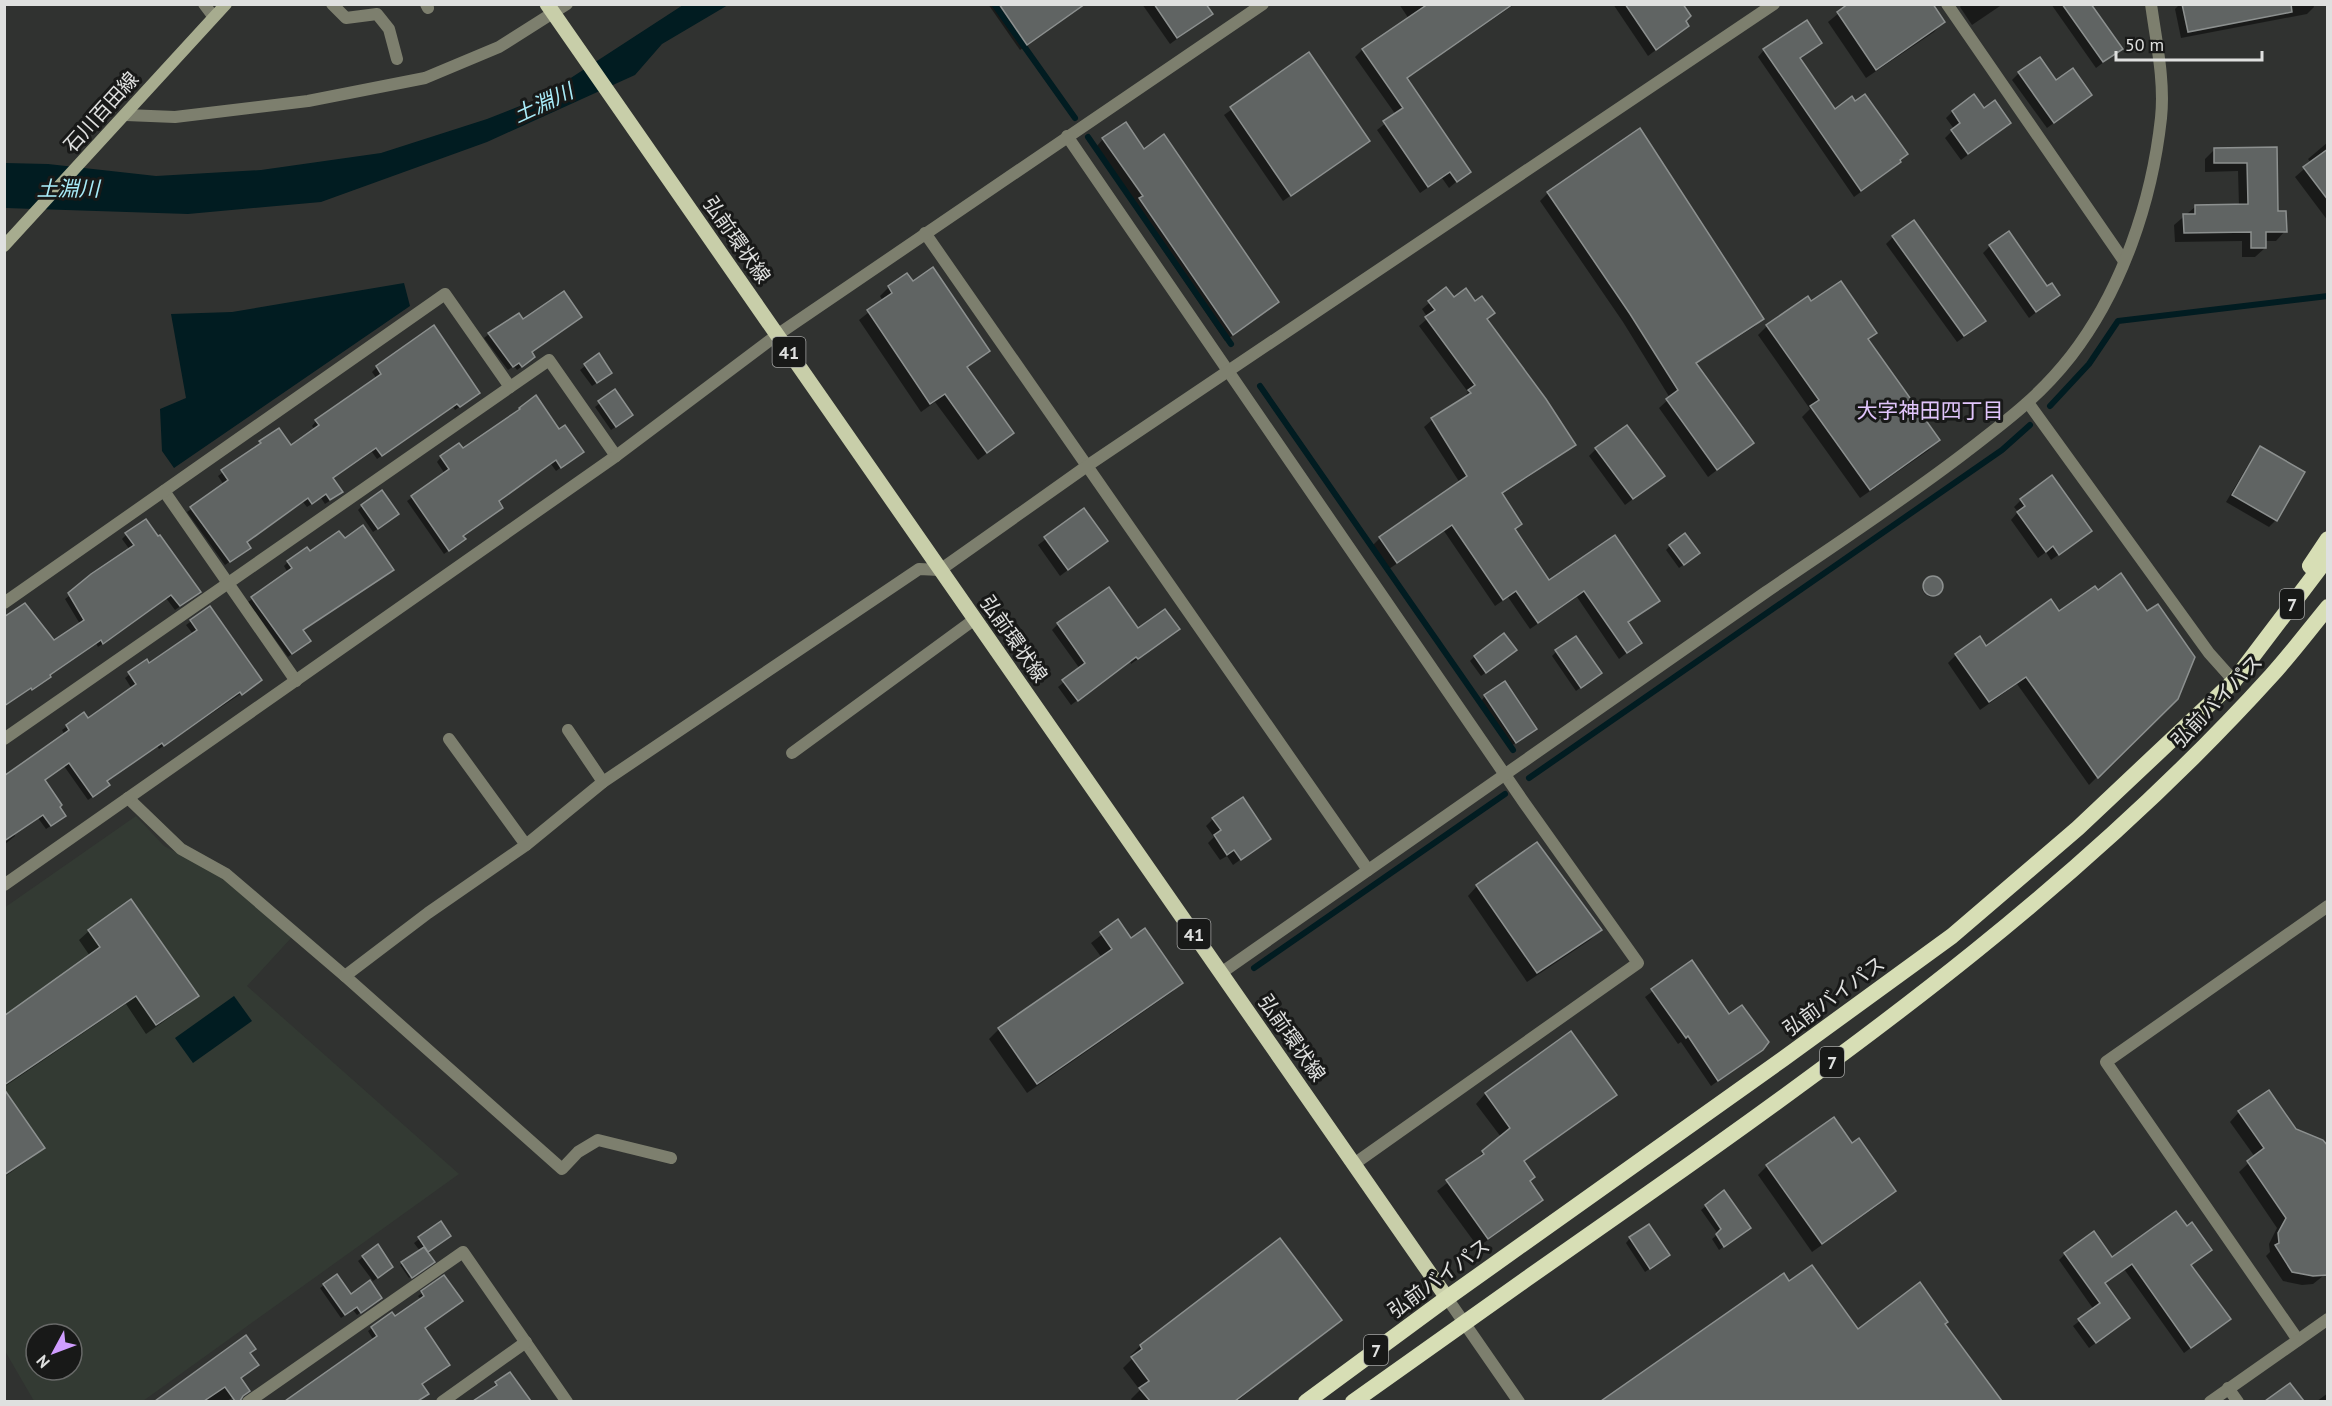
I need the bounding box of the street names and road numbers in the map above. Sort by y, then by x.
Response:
street label: 石川百田線 [58,66,144,158]
street label: 弘前環状線 [698,192,776,288]
road number: 41 [772,337,806,367]
road number: 7 [2280,589,2304,619]
street label: 弘前環状線 [975,591,1053,687]
street label: 弘前バイパス [2166,649,2268,753]
road number: 41 [1178,919,1210,949]
street label: 弘前バイパス [1778,950,1890,1042]
street label: 弘前環状線 [1253,990,1331,1086]
road number: 7 [1820,1047,1844,1077]
street label: 弘前バイパス [1383,1232,1495,1324]
road number: 7 [1364,1335,1388,1365]

